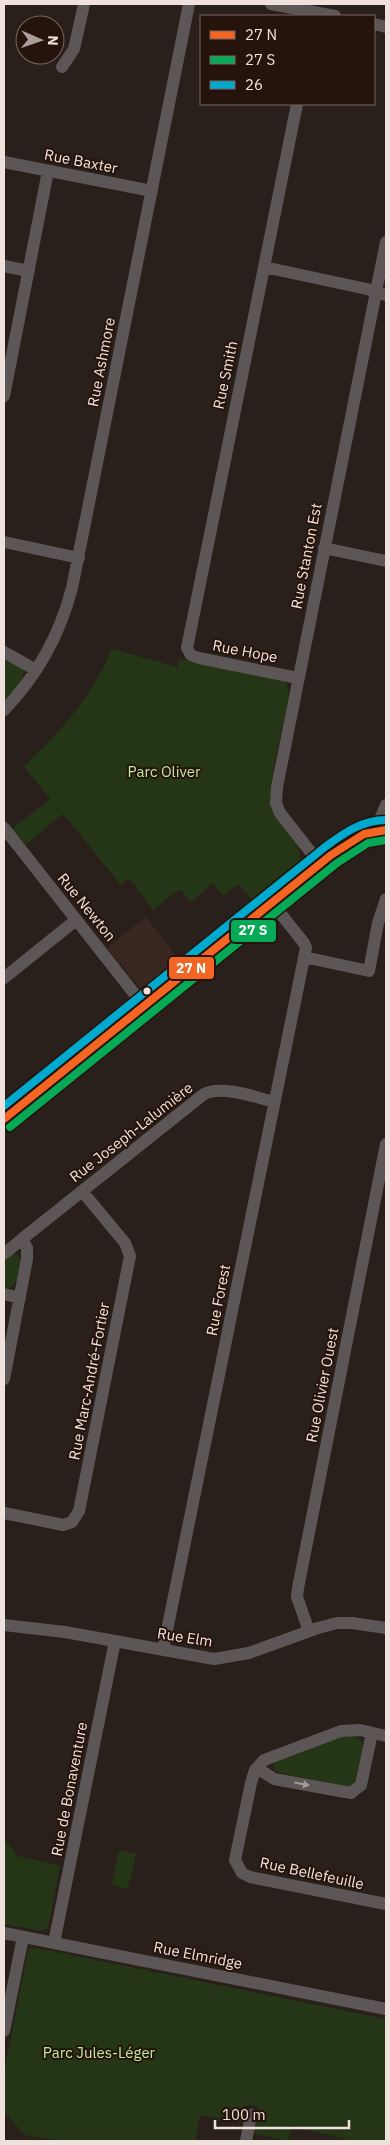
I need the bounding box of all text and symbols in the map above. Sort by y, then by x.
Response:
north arrow [15,15,65,65]
legend [200,15,375,105]
text: 27 N [245,25,277,44]
text: N [44,35,62,46]
text: 27 S [245,50,275,69]
text: 26 [245,75,263,94]
street label: Rue Baxter [43,145,120,178]
street label: Rue Ashmore [83,316,119,408]
street label: Rue Smith [209,339,241,411]
street label: Rue Stanton Est [286,502,326,610]
street label: Rue Hope [211,635,279,667]
park label: Parc Oliver [128,762,201,781]
street label: Rue Newton [54,869,120,945]
line badge: 27 S [230,919,277,943]
text: 27 S [239,921,268,939]
line badge: 27 N [168,956,215,980]
text: 27 N [176,959,206,977]
unlabelled marker [142,986,152,996]
street label: Rue Joseph-Lalumière [65,1078,197,1186]
street label: Rue Forest [202,1263,234,1337]
street label: Rue Marc-André-Fortier [64,1300,114,1461]
street label: Rue Olivier Ouest [302,1326,342,1444]
street label: Rue Elm [156,1623,214,1651]
street label: Rue de Bonaventure [47,1720,91,1858]
one-way arrow [294,1780,309,1788]
street label: Rue Bellefeuille [258,1853,366,1893]
street label: Rue Elmridge [152,1937,244,1973]
park label: Parc Jules-Léger [43,2043,156,2062]
scale bar [215,2098,349,2130]
text: 100 m [222,2105,266,2124]

